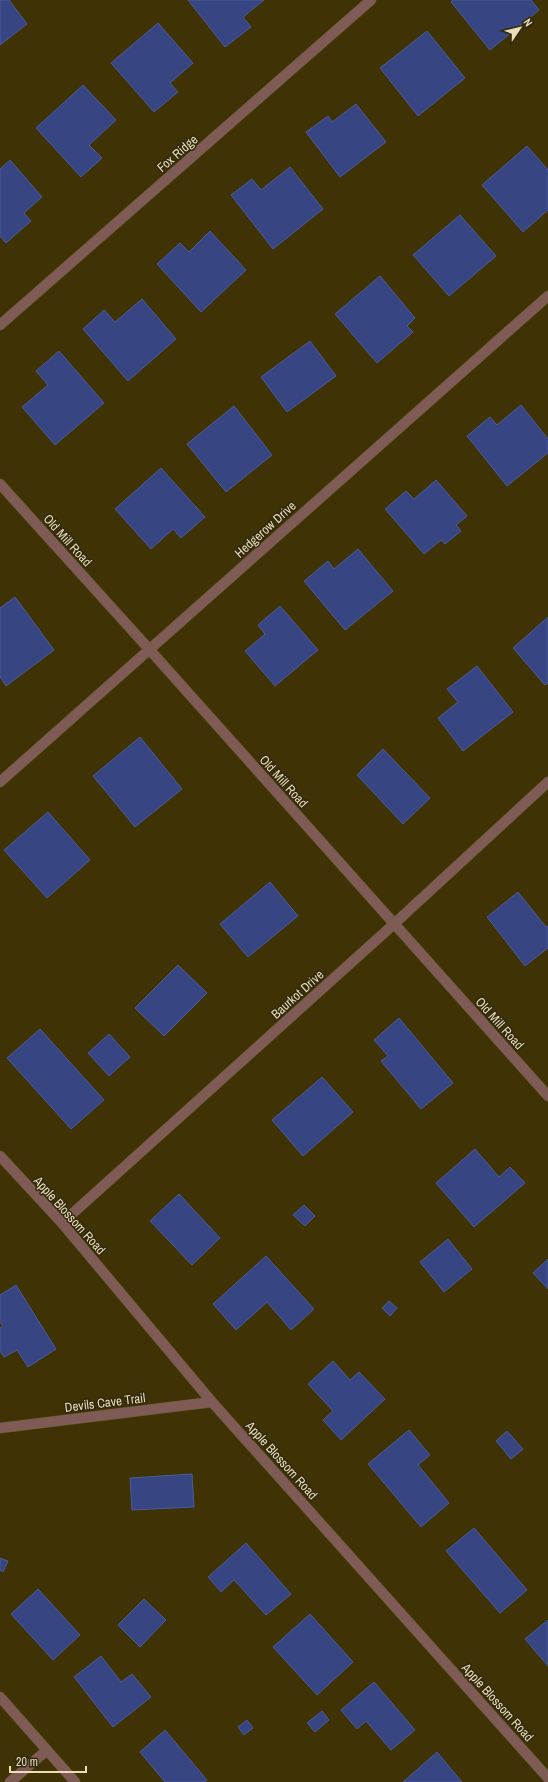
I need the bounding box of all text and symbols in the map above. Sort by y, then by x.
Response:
north arrow [500,8,540,48]
text: N [521,16,536,29]
street label: Fox Ridge [153,131,201,176]
street label: Hedgerow Drive [231,497,300,561]
street label: Old Mill Road [40,511,96,570]
street label: Old Mill Road [256,752,312,811]
street label: Baurkot Drive [267,966,327,1022]
street label: Old Mill Road [472,994,528,1053]
street label: Apple Blossom Road [29,1172,109,1258]
street label: Devils Cave Trail [64,1389,146,1416]
street label: Apple Blossom Road [241,1417,321,1503]
street label: Apple Blossom Road [457,1659,537,1745]
scale bar [10,1748,86,1774]
text: 20 m [16,1754,38,1770]

